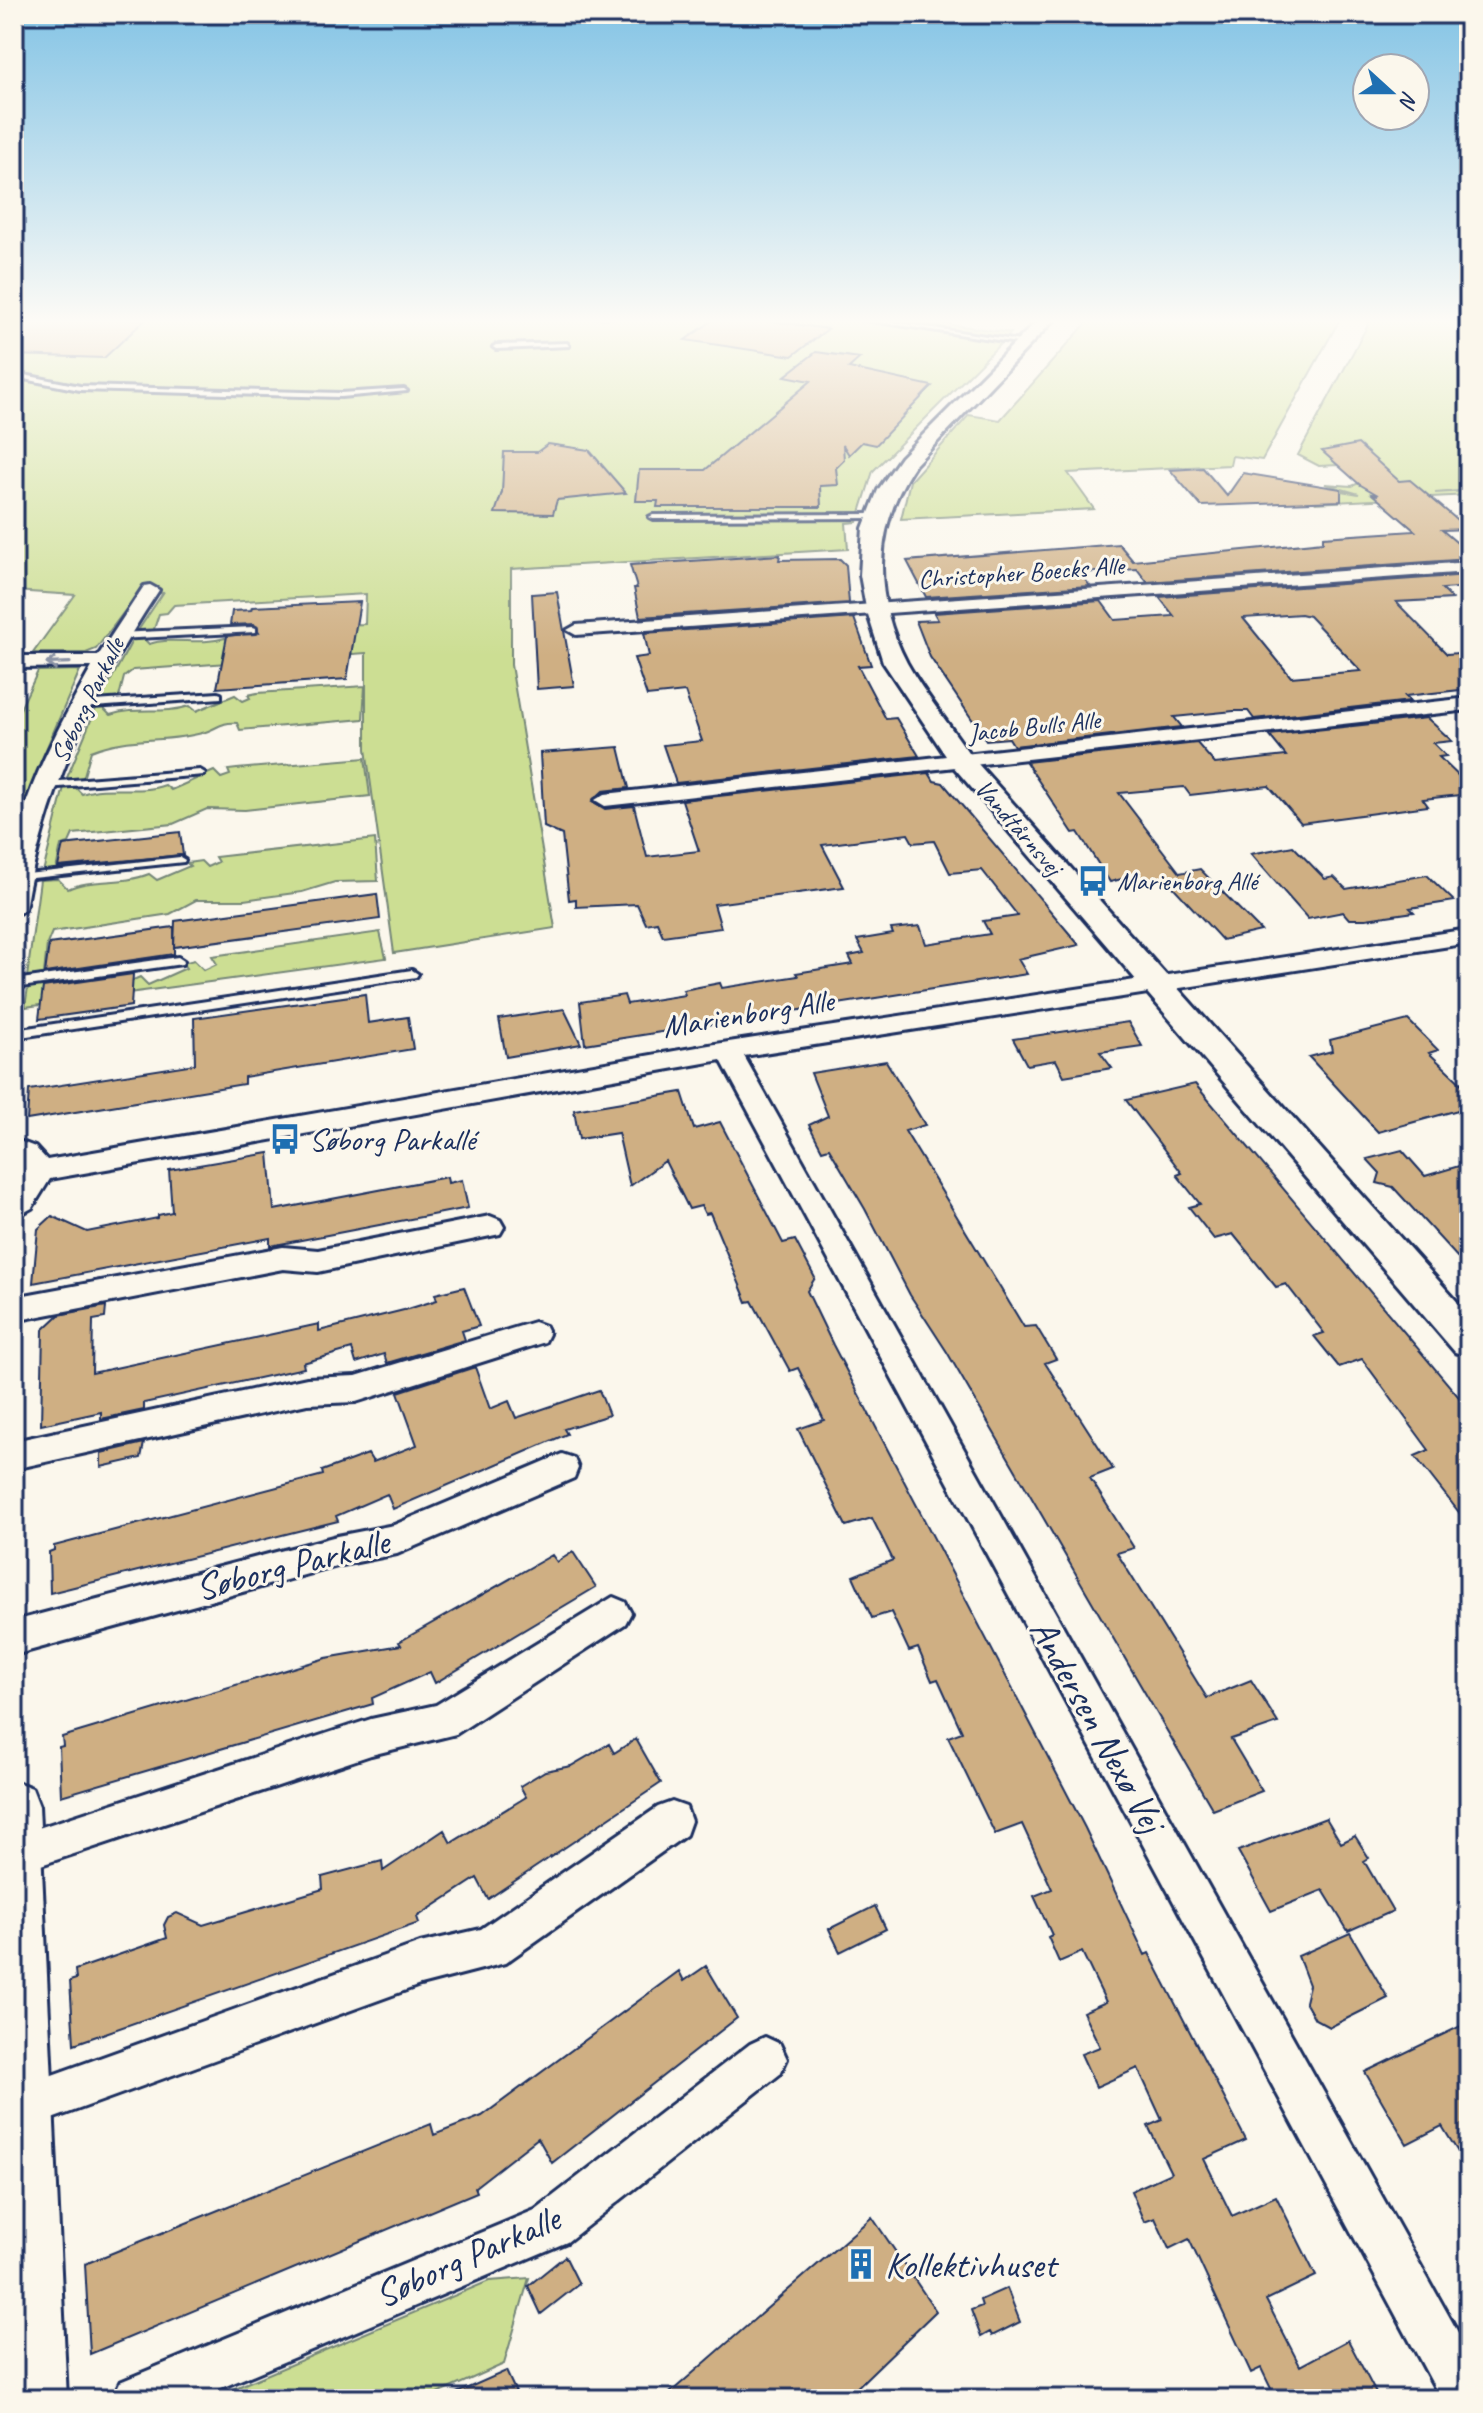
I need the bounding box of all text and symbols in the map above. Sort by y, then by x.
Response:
north arrow [1351,52,1431,132]
text: N [1392,87,1424,113]
street label: Christopher Boecks Alle [917,549,1128,596]
street label: Søborg Parkalle [43,630,133,768]
one-way arrow [45,655,72,670]
street label: Jacob Bulls Alle [965,703,1104,750]
street label: Vandtårnsvej [968,772,1072,885]
bus stop icon: Marienborg Allé [1076,864,1110,898]
place label: Marienborg Allé [1117,865,1261,898]
street label: Marienborg Alle [660,979,839,1047]
place label: Søborg Parkallé [309,1119,480,1160]
bus stop icon: Søborg Parkallé [268,1122,302,1156]
street label: Søborg Parkalle [191,1517,396,1611]
street label: Andersen Nexø Vej [1020,1610,1178,1844]
street label: Søborg Parkalle [367,2194,569,2318]
place label: Kollektivhuset [885,2241,1059,2288]
building icon: Kollektivhuset [844,2247,878,2281]

